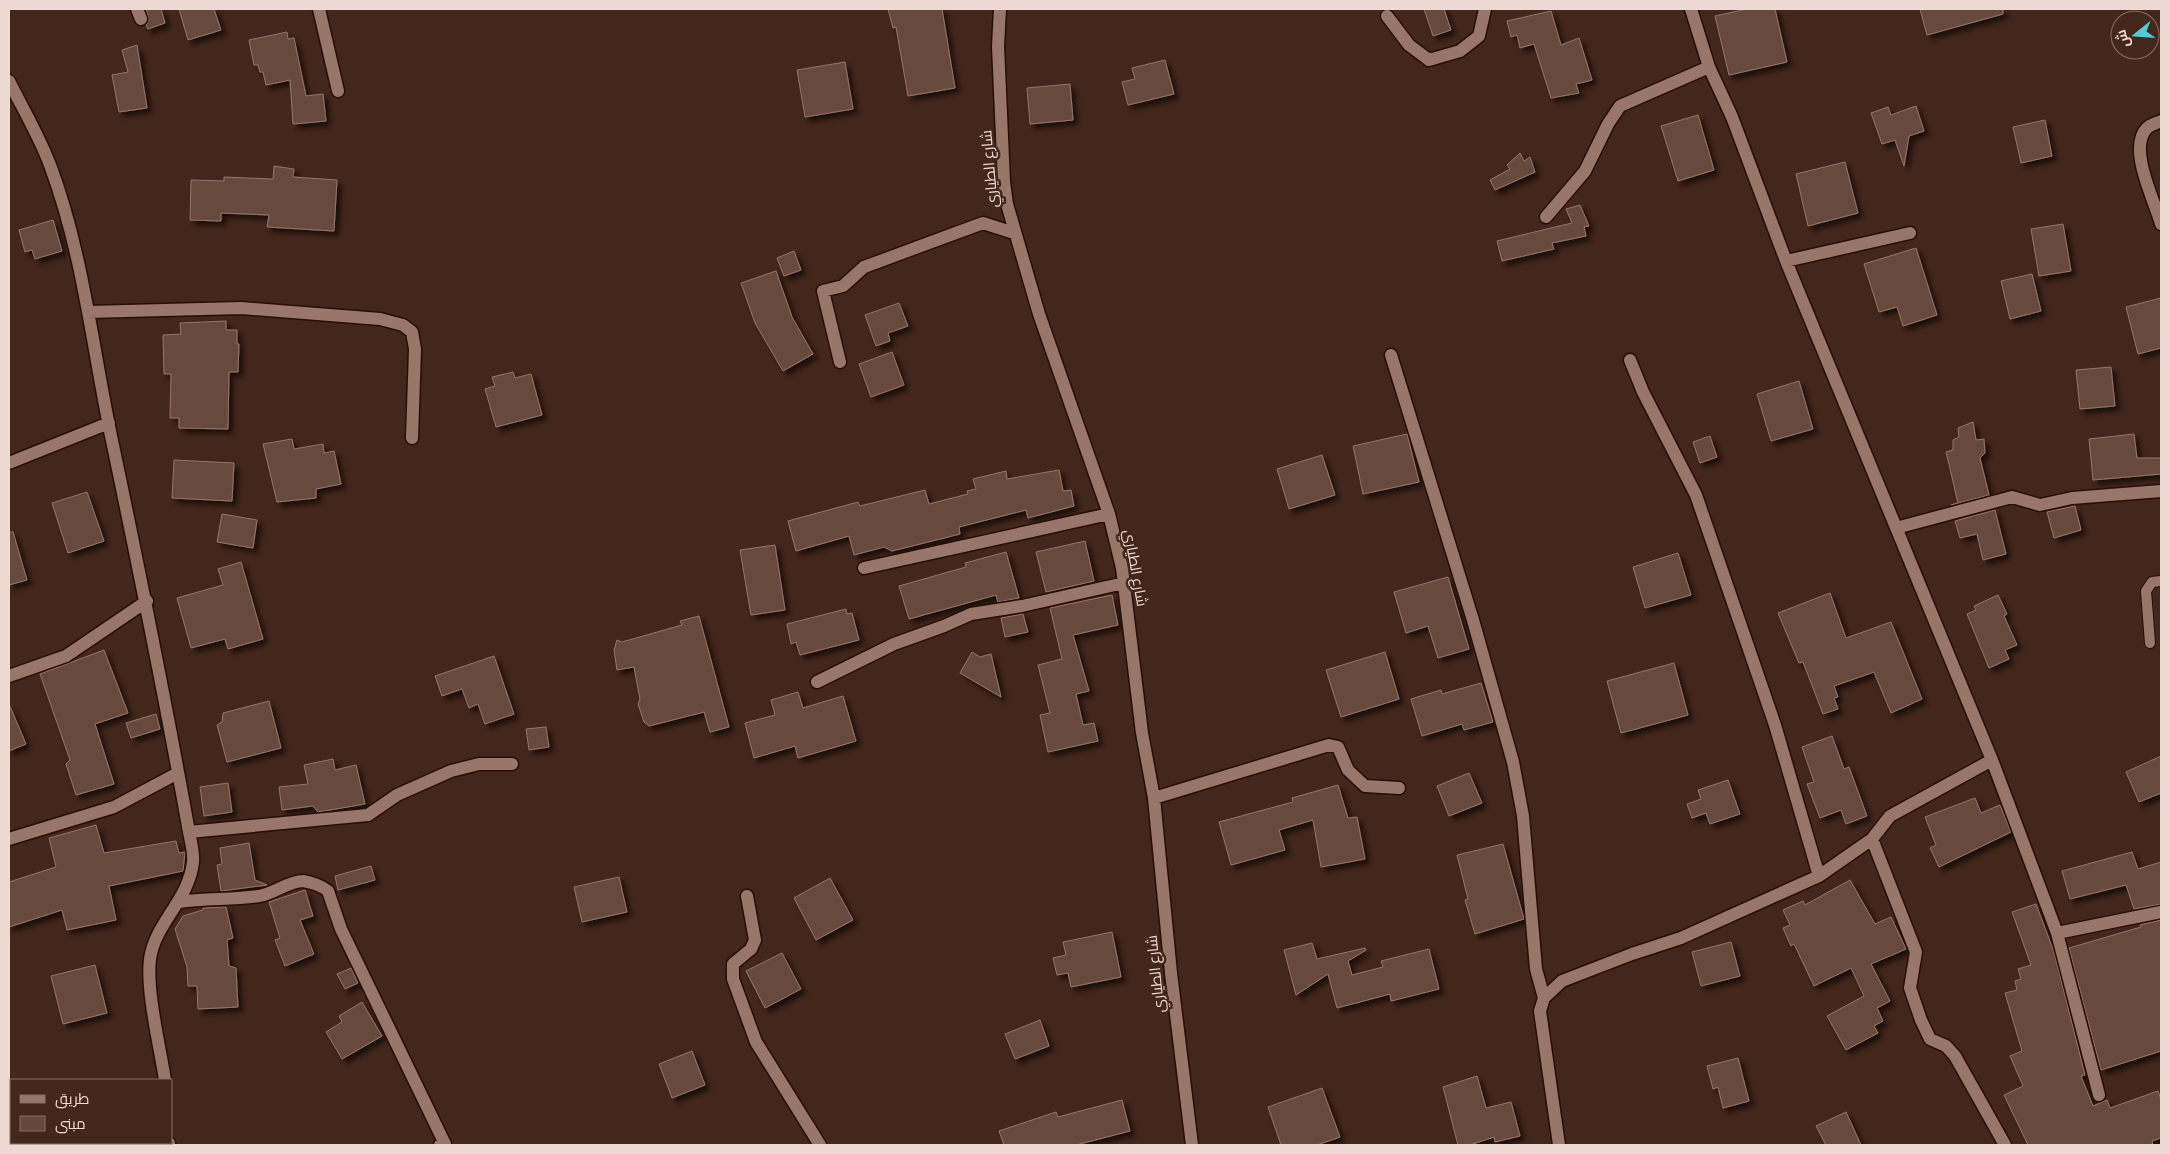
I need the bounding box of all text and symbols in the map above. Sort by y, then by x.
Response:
north arrow [2110,10,2160,60]
text: ش [2111,28,2134,50]
street label: شارع الطياري [976,129,1005,209]
street label: شارع الطياري [1117,528,1152,609]
street label: شارع الطياري [1141,934,1172,1014]
legend [10,1079,172,1144]
text: طريق [55,1089,89,1109]
text: مبنى [55,1114,86,1134]

